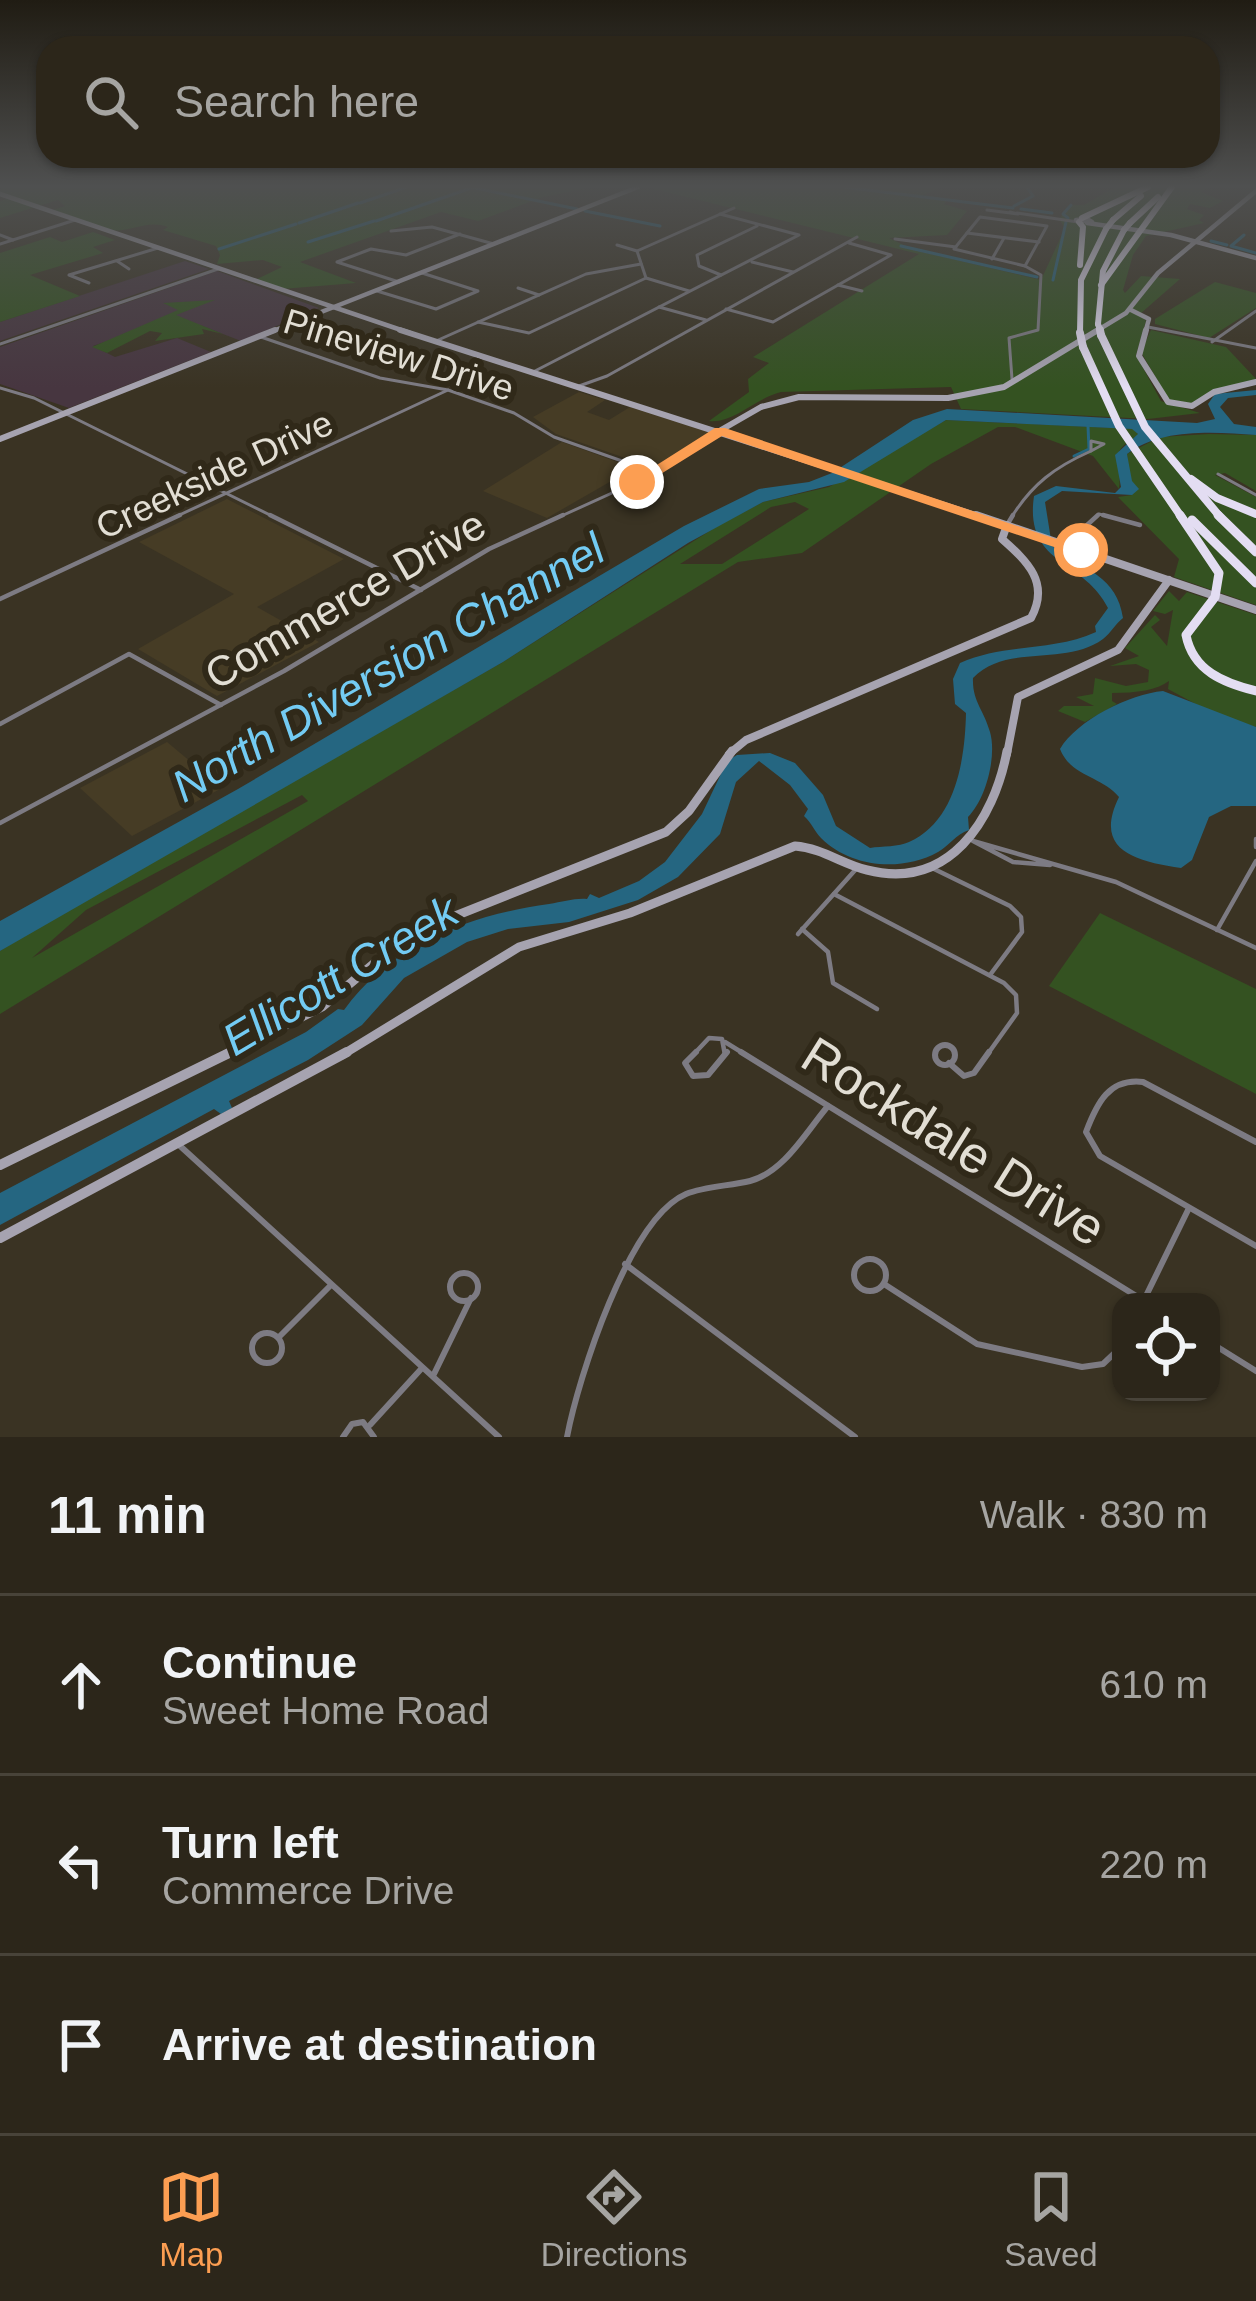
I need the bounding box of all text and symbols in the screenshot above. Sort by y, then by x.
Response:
search box [36,36,1220,168]
icon: search [78,69,144,135]
text: Search here [174,76,419,127]
street label: Pineview Drive [279,300,519,409]
street label: Creekside Drive [90,402,339,547]
route end [610,455,664,509]
street label: Commerce Drive [197,500,493,699]
water label: North Diversion Channel [163,522,615,812]
route start [1054,523,1108,577]
water label: Ellicott Creek [214,884,469,1066]
street label: Rockdale Drive [792,1026,1115,1257]
map controls [1112,1293,1220,1401]
button: locate [1112,1293,1220,1401]
text: 11 min [48,1487,207,1544]
text: Walk · 830 m [980,1493,1208,1536]
text: Continue [162,1637,357,1688]
icon: ahead [48,1652,114,1718]
text: 610 m [1100,1663,1208,1706]
text: Sweet Home Road [162,1689,489,1732]
text: Turn left [162,1817,339,1868]
icon: left [48,1832,114,1898]
text: 220 m [1100,1843,1208,1886]
text: Commerce Drive [162,1869,455,1912]
icon: arrive [48,2012,114,2078]
text: Arrive at destination [162,2019,597,2070]
tab: Map [158,2164,224,2274]
tab: Directions [541,2164,688,2274]
tab: Saved [1004,2164,1098,2274]

